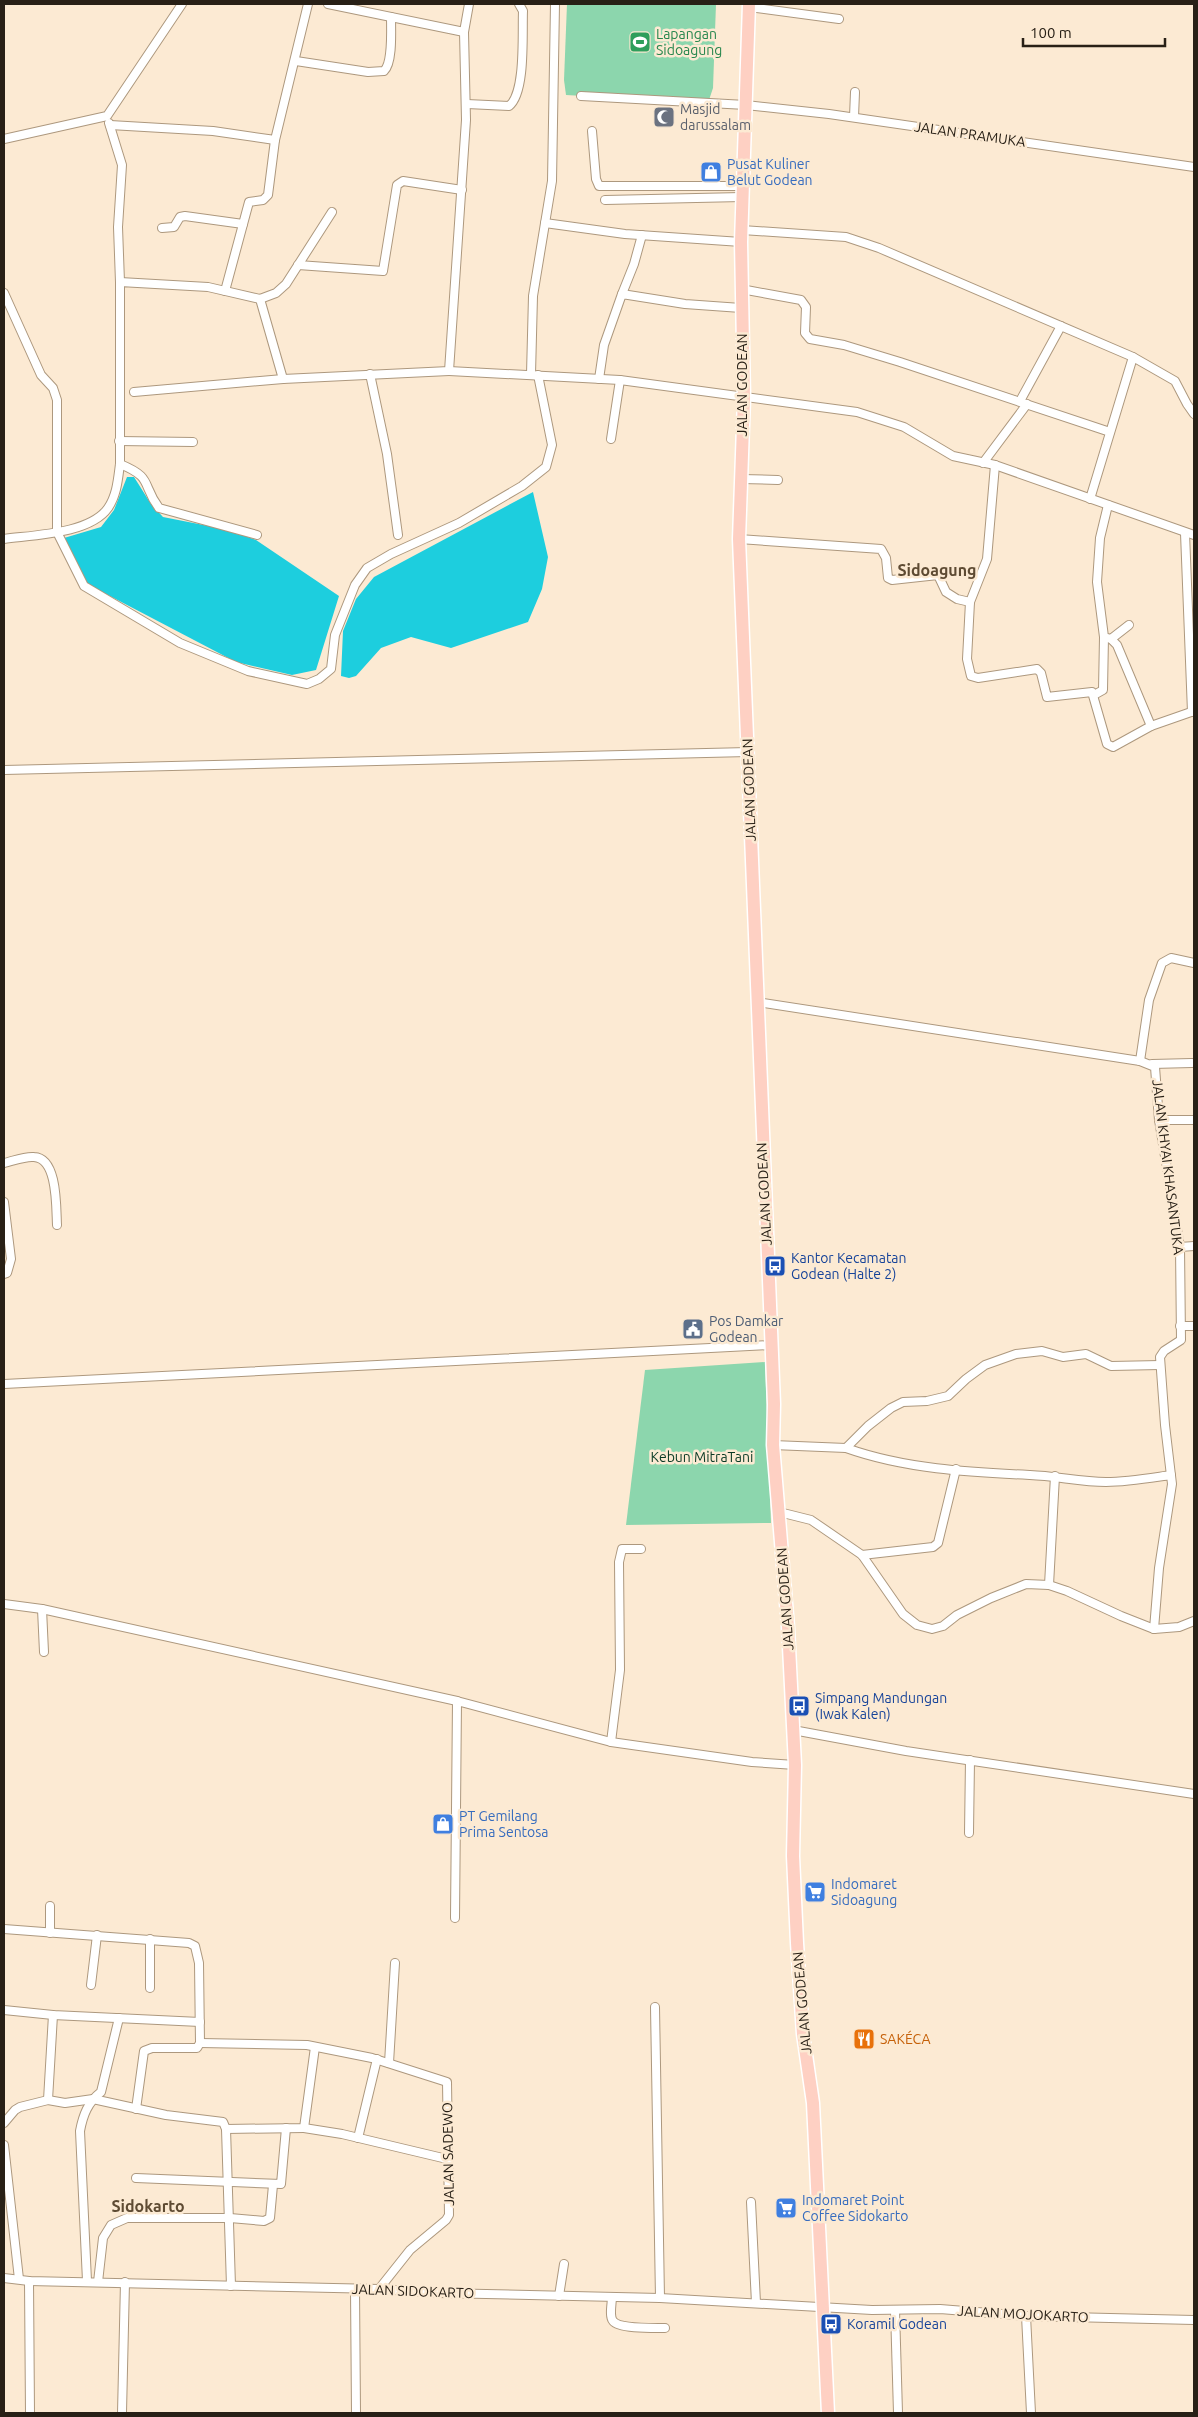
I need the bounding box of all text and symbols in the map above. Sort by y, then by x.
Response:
scale bar [1023,15,1166,47]
text: 100 m [1030,24,1072,41]
place label: Lapangan Sidoagung [656,26,722,58]
sports icon: Lapangan Sidoagung [628,30,652,54]
place label: Masjid darussalam [680,101,751,133]
mosque icon: Masjid darussalam [652,105,676,129]
street label: JALAN PRAMUKA [913,118,1027,150]
place label: Pusat Kuliner Belut Godean [727,156,813,188]
shop icon: Pusat Kuliner Belut Godean [699,160,723,184]
street label: JALAN GODEAN [734,334,750,436]
district label: Sidoagung [897,561,977,579]
street label: JALAN GODEAN [739,738,759,842]
street label: JALAN KHYAI KHASANTUKA [1149,1078,1187,1256]
street label: JALAN GODEAN [753,1142,775,1246]
place label: Kantor Kecamatan Godean (Halte 2) [791,1250,907,1282]
bus stop icon: Kantor Kecamatan Godean (Halte 2) [763,1254,787,1278]
place label: Pos Damkar Godean [709,1313,784,1345]
public building icon: Pos Damkar Godean [681,1317,705,1341]
park label: Kebun MitraTani [651,1449,753,1465]
street label: JALAN GODEAN [773,1547,797,1651]
place label: Simpang Mandungan (Iwak Kalen) [815,1690,947,1722]
bus stop icon: Simpang Mandungan (Iwak Kalen) [787,1694,811,1718]
place label: PT Gemilang Prima Sentosa [459,1808,549,1840]
shop icon: PT Gemilang Prima Sentosa [431,1812,455,1836]
place label: Indomaret Sidoagung [831,1876,897,1908]
supermarket icon: Indomaret Sidoagung [803,1880,827,1904]
street label: JALAN GODEAN [790,1951,814,2055]
restaurant icon: SAKÉCA [852,2027,876,2051]
place label: SAKÉCA [880,2030,931,2047]
street label: JALAN SADEWO [439,2102,457,2206]
place label: Indomaret Point Coffee Sidokarto [802,2192,908,2224]
supermarket icon: Indomaret Point Coffee Sidokarto [774,2196,798,2220]
district label: Sidokarto [111,2197,185,2215]
street label: JALAN SIDOKARTO [351,2281,475,2301]
street label: JALAN MOJOKARTO [957,2303,1089,2325]
bus stop icon: Koramil Godean [819,2312,843,2336]
place label: Koramil Godean [847,2316,947,2332]

